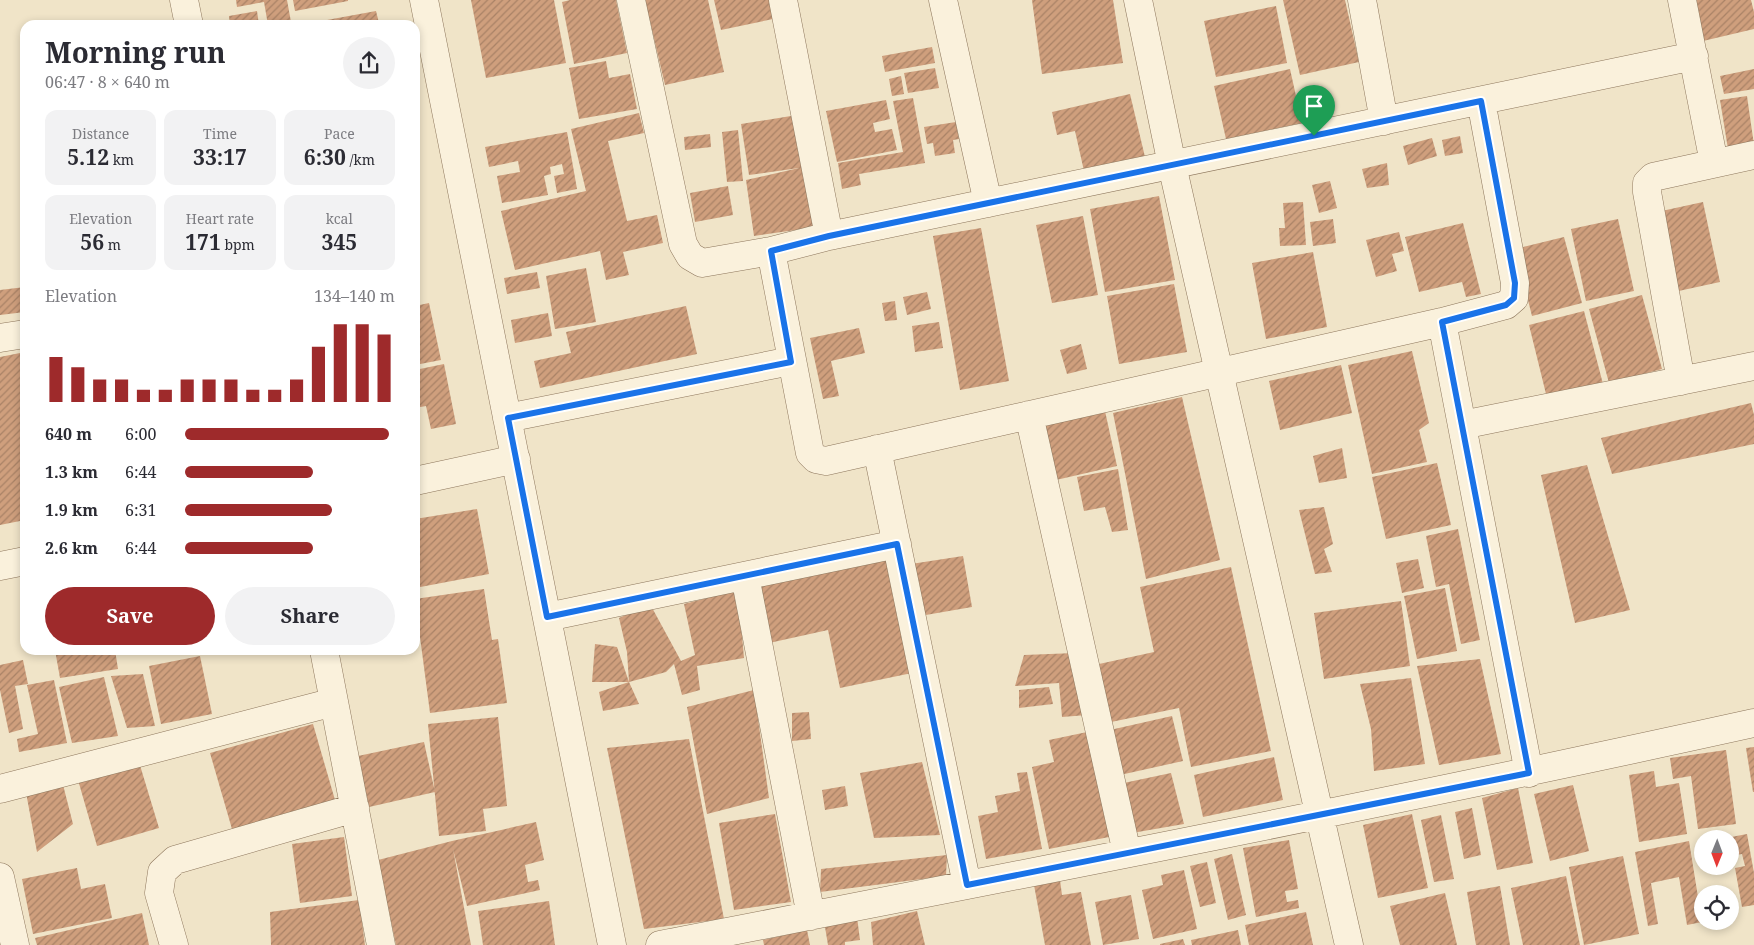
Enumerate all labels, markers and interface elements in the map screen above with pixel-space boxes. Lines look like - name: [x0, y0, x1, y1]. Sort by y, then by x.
- text: Morning run: [45, 33, 226, 71]
- button: share: [343, 37, 395, 89]
- text: 06:47 · 8 × 640 m: [45, 71, 170, 93]
- pin: [1293, 85, 1335, 136]
- icon: arrive: [1300, 92, 1328, 120]
- text: Distance: [72, 124, 129, 143]
- text: Time: [203, 124, 237, 143]
- text: Pace: [324, 124, 355, 143]
- text: 5.12: [67, 143, 109, 171]
- text: 33:17: [193, 143, 247, 171]
- text: 6:30: [304, 143, 346, 171]
- text: km: [109, 150, 134, 169]
- text: /km: [346, 150, 375, 169]
- text: Elevation: [69, 209, 132, 228]
- text: Heart rate: [186, 209, 254, 228]
- text: kcal: [326, 209, 353, 228]
- text: 56: [80, 228, 104, 256]
- text: 171: [185, 228, 221, 256]
- text: 345: [322, 228, 357, 256]
- text: m: [104, 235, 121, 254]
- text: bpm: [221, 235, 255, 254]
- text: Elevation: [45, 285, 117, 307]
- text: 134–140 m: [314, 285, 395, 307]
- text: 640 m: [45, 423, 92, 445]
- text: 6:00: [125, 423, 156, 445]
- text: 1.3 km: [45, 461, 98, 483]
- text: 6:44: [125, 461, 156, 483]
- text: 1.9 km: [45, 499, 98, 521]
- text: 6:31: [125, 499, 156, 521]
- text: 2.6 km: [45, 537, 98, 559]
- text: 6:44: [125, 537, 156, 559]
- button: Save: [45, 587, 215, 645]
- button: Share: [225, 587, 395, 645]
- north arrow: [1694, 830, 1739, 875]
- map controls: [1694, 830, 1739, 930]
- button: locate: [1694, 885, 1739, 930]

